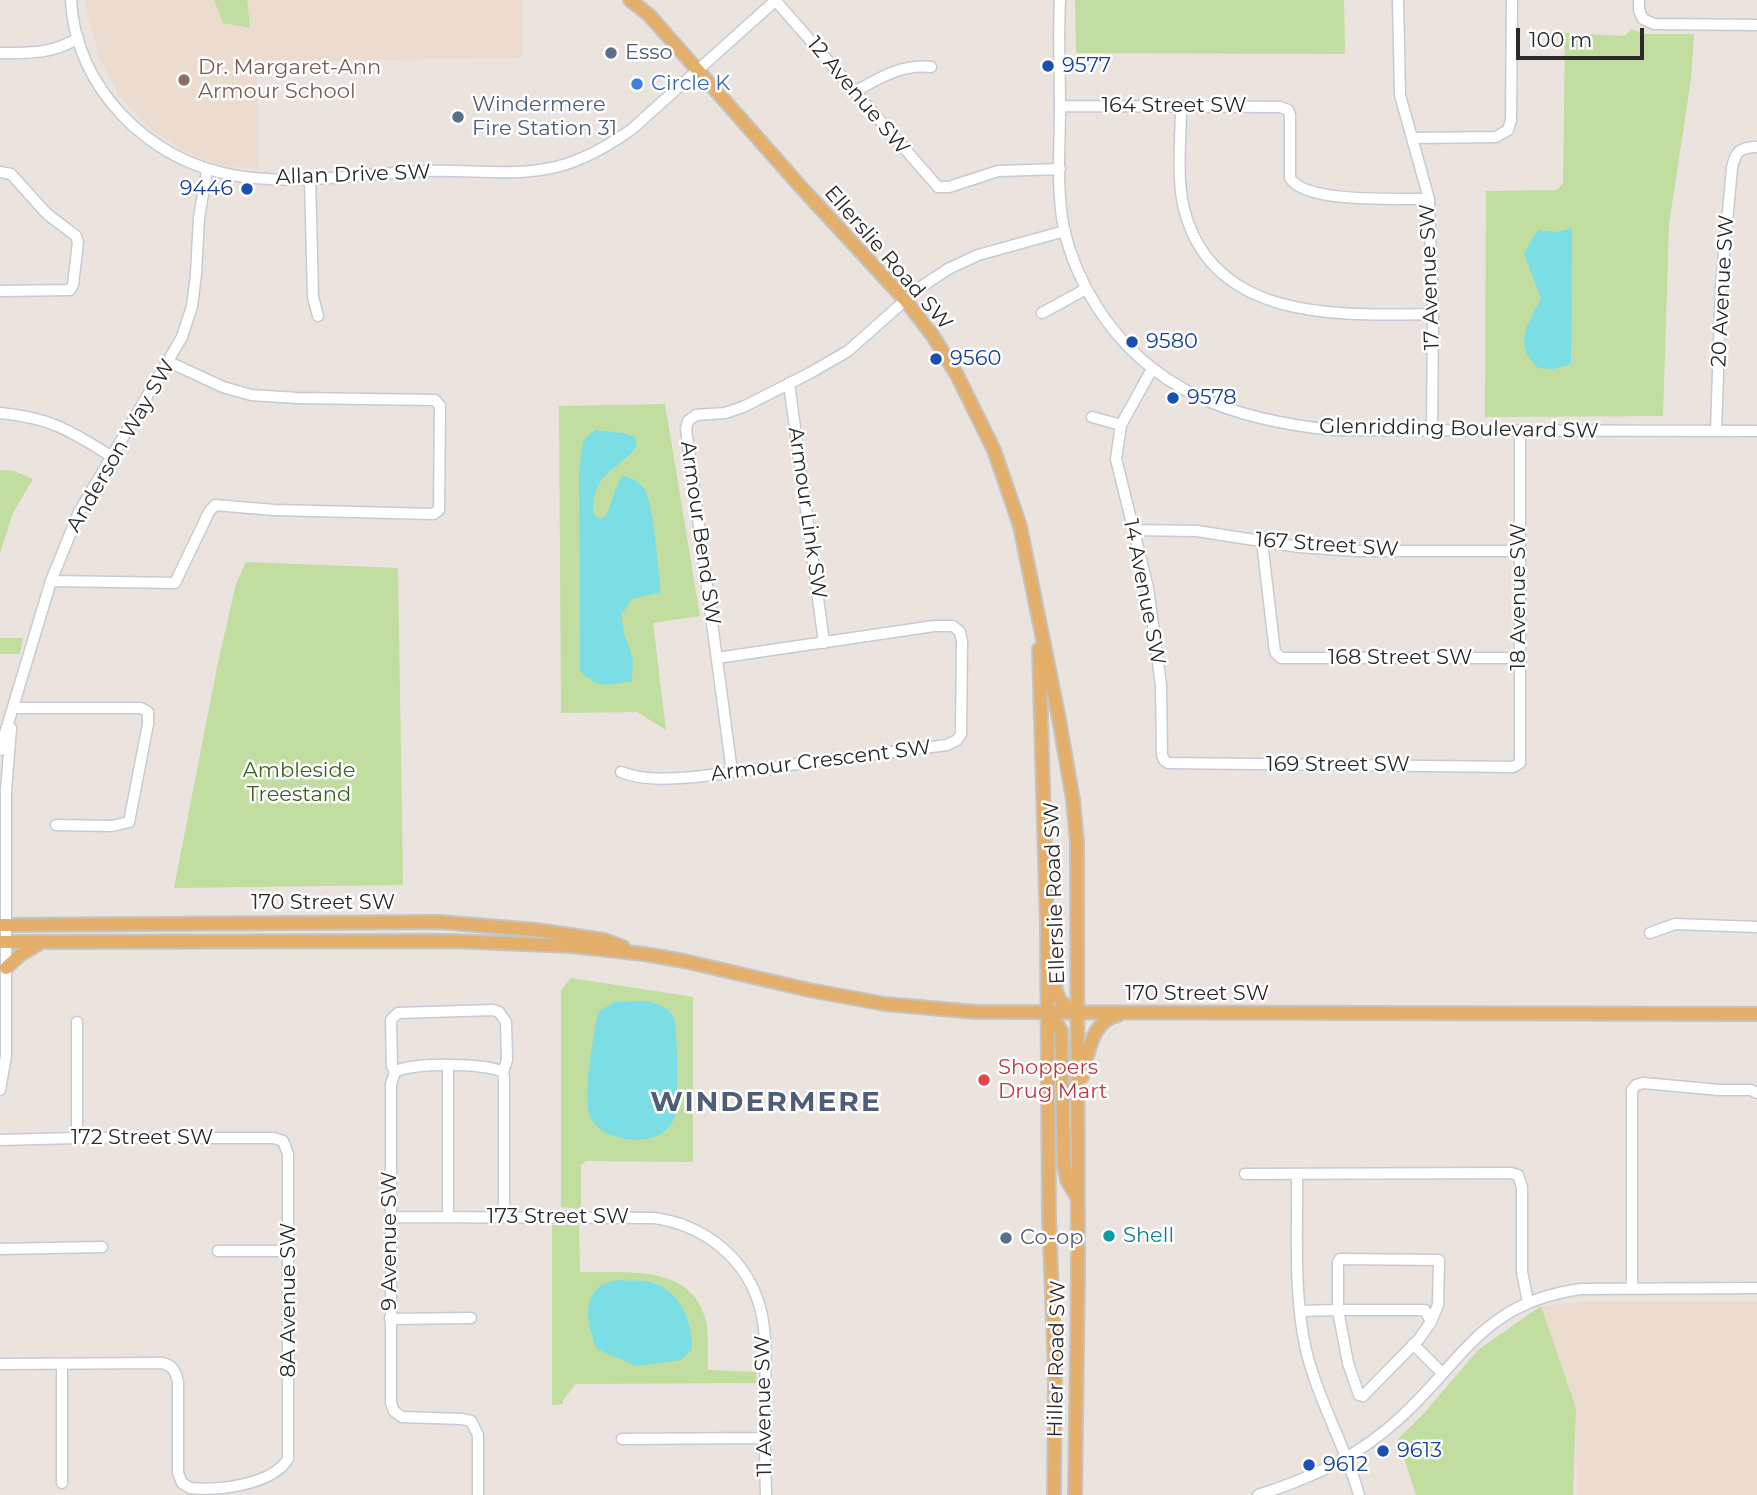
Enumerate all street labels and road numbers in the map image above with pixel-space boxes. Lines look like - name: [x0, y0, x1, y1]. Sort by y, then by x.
- street label: 12 Avenue SW: [801, 32, 915, 160]
- street label: 164 Street SW: [1102, 93, 1246, 119]
- street label: Allan Drive SW: [275, 160, 431, 190]
- street label: Ellerslie Road SW: [819, 181, 957, 335]
- street label: 17 Avenue SW: [1415, 203, 1445, 351]
- street label: 20 Avenue SW: [1706, 214, 1740, 368]
- street label: Anderson Way SW: [61, 355, 181, 537]
- street label: Glenridding Boulevard SW: [1319, 414, 1599, 444]
- street label: Armour Link SW: [782, 425, 832, 601]
- street label: Armour Bend SW: [675, 439, 725, 627]
- street label: 14 Avenue SW: [1118, 517, 1170, 667]
- street label: 18 Avenue SW: [1506, 523, 1532, 671]
- street label: 167 Street SW: [1255, 527, 1399, 563]
- street label: 168 Street SW: [1328, 645, 1472, 671]
- street label: Armour Crescent SW: [710, 735, 932, 787]
- street label: 169 Street SW: [1266, 752, 1410, 778]
- street label: Ellerslie Road SW: [1039, 801, 1071, 985]
- street label: 170 Street SW: [251, 890, 395, 916]
- street label: 170 Street SW: [1125, 981, 1269, 1007]
- street label: 172 Street SW: [71, 1125, 213, 1151]
- street label: 9 Avenue SW: [377, 1171, 403, 1311]
- street label: 173 Street SW: [487, 1204, 629, 1230]
- street label: 8A Avenue SW: [276, 1223, 302, 1377]
- street label: Hiller Road SW: [1043, 1280, 1071, 1438]
- street label: 11 Avenue SW: [750, 1335, 778, 1477]

